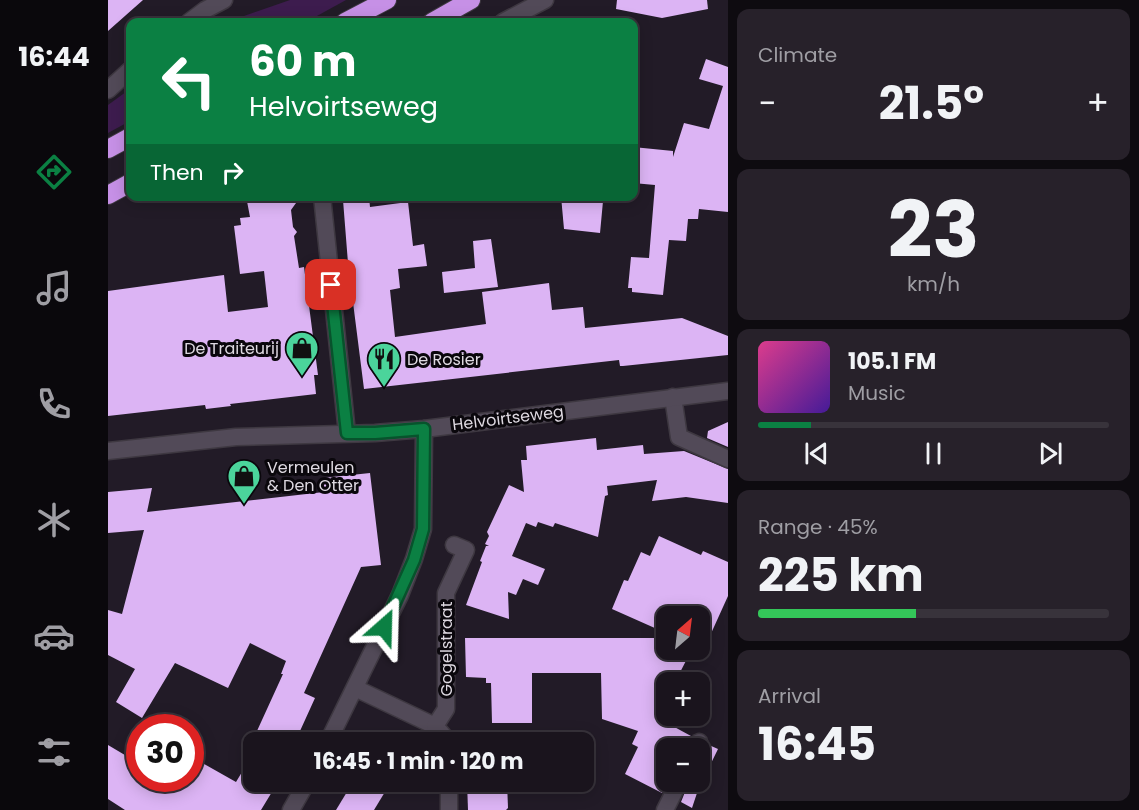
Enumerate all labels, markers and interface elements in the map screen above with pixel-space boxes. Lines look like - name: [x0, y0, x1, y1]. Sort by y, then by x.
- text: 60 m: [249, 32, 357, 91]
- text: 16:44: [18, 38, 90, 75]
- text: Climate: [758, 41, 837, 69]
- icon: left: [150, 42, 228, 120]
- text: 21.5°: [879, 72, 984, 135]
- text: −: [758, 80, 776, 127]
- text: +: [1086, 80, 1109, 127]
- text: Helvoirtseweg: [249, 88, 438, 125]
- icon: directions: [33, 151, 75, 193]
- icon: right: [216, 156, 249, 189]
- text: Then: [150, 157, 204, 188]
- text: 23: [888, 175, 979, 284]
- pin: [305, 259, 356, 310]
- icon: music: [33, 267, 75, 309]
- icon: arrive: [314, 268, 347, 301]
- text: km/h: [907, 270, 960, 298]
- shop icon: De Traiteurij: [284, 330, 320, 377]
- place label: De Traiteurij: [184, 337, 279, 360]
- restaurant icon: De Rosier: [366, 341, 402, 388]
- text: 105.1 FM: [848, 346, 936, 377]
- place label: De Rosier: [407, 348, 481, 371]
- text: Music: [848, 379, 906, 407]
- icon: phone: [33, 383, 75, 425]
- street label: Helvoirtseweg: [451, 400, 565, 436]
- icon: previous: [800, 437, 833, 470]
- icon: pause: [917, 437, 950, 470]
- icon: next: [1034, 437, 1067, 470]
- place label: Vermeulen & Den Otter: [267, 456, 359, 497]
- shop icon: Vermeulen & Den Otter: [226, 458, 262, 505]
- icon: climate: [33, 499, 75, 541]
- text: Range · 45%: [758, 513, 878, 541]
- text: 225 km: [758, 544, 924, 607]
- position arrow: [352, 595, 416, 659]
- street label: Gogelstraat: [435, 601, 458, 696]
- north arrow: [656, 606, 710, 660]
- map controls: [656, 606, 710, 792]
- icon: car: [33, 615, 75, 657]
- button: +: [656, 672, 710, 726]
- text: Arrival: [758, 682, 821, 710]
- text: 16:45: [758, 713, 876, 776]
- speed limit sign: 30: [126, 714, 204, 792]
- icon: filters: [33, 731, 75, 773]
- button: −: [656, 738, 710, 792]
- text: 16:45 · 1 min · 120 m: [313, 746, 524, 777]

